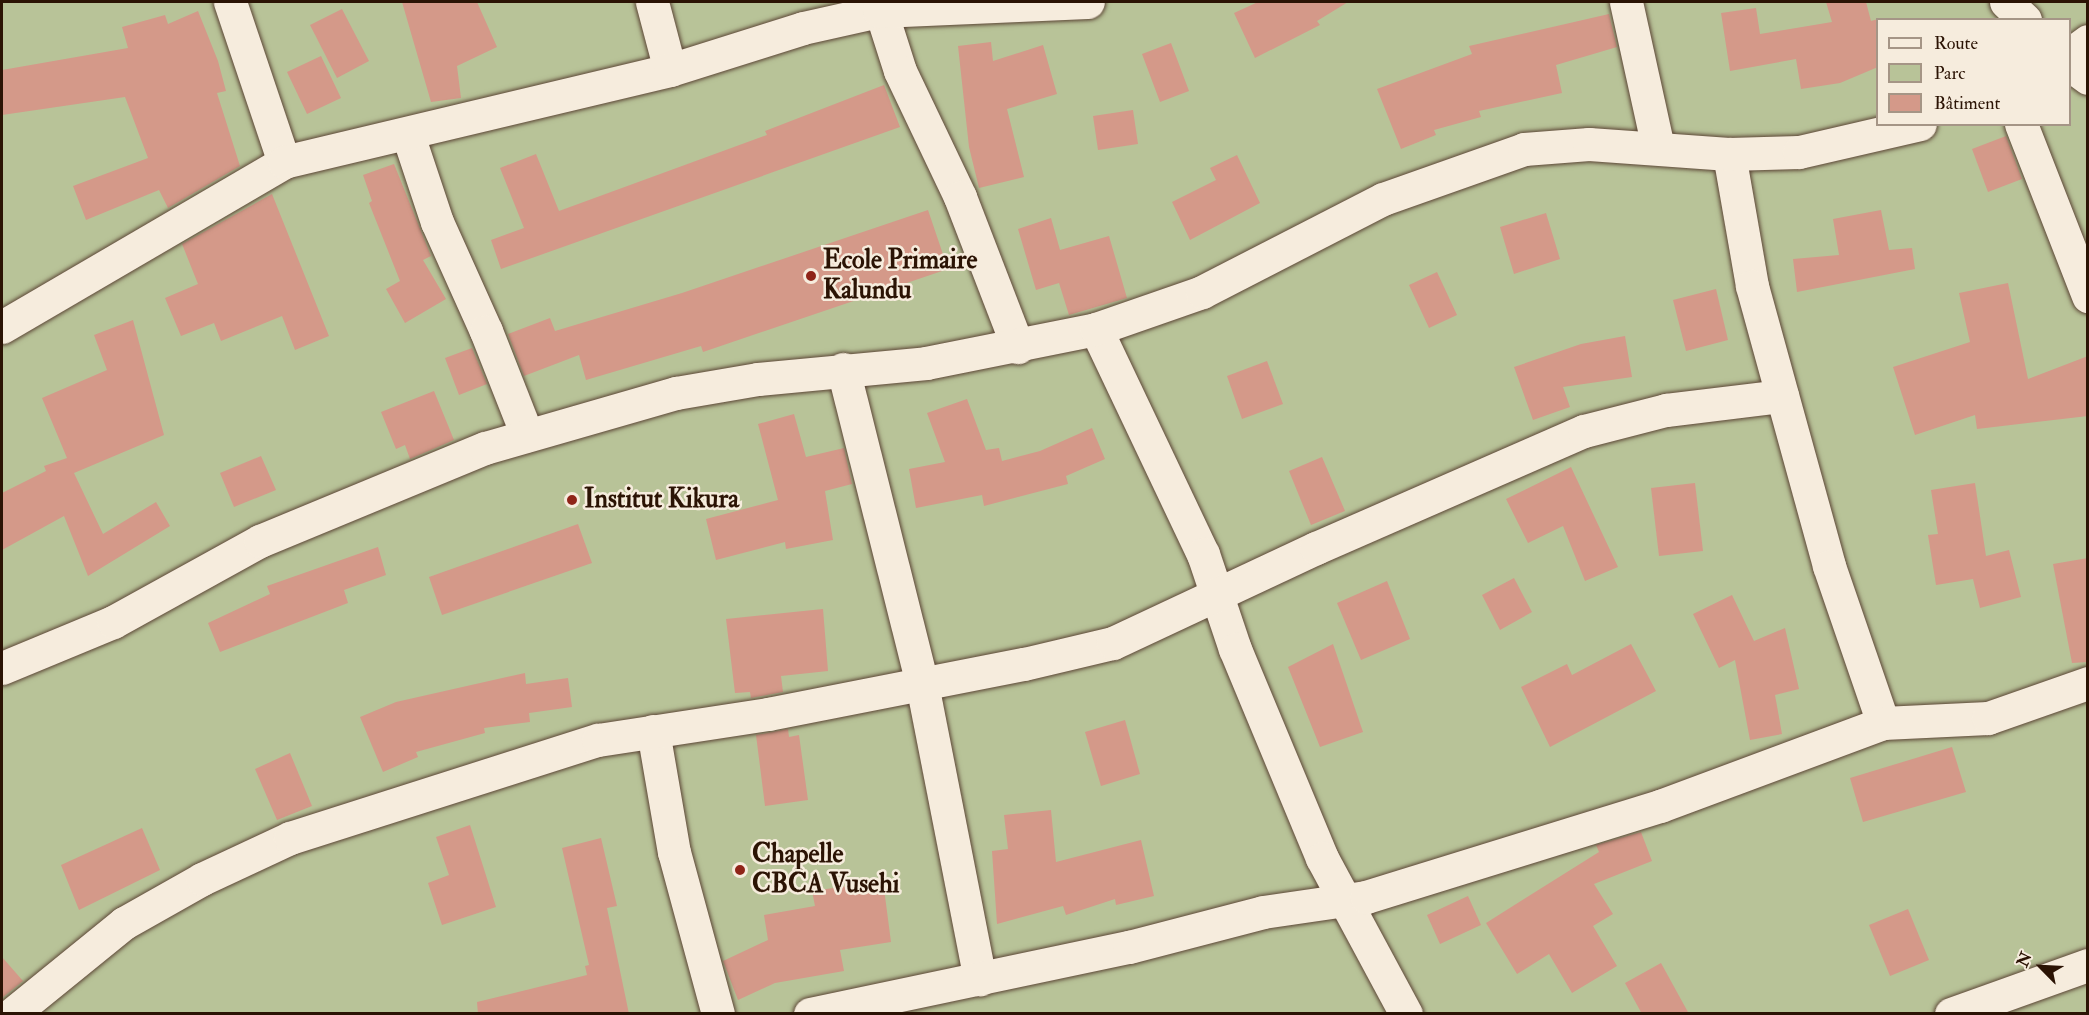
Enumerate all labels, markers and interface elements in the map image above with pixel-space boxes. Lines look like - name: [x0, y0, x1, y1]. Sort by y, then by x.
- legend: [1876, 18, 2071, 126]
- text: Route: [1934, 32, 1978, 55]
- text: Parc: [1934, 62, 1965, 85]
- text: Bâtiment: [1934, 92, 2000, 115]
- place label: Ecole Primaire Kalundu: [823, 245, 977, 306]
- marker: Ecole Primaire Kalundu: [804, 269, 818, 283]
- place label: Institut Kikura: [584, 484, 739, 516]
- marker: Institut Kikura: [565, 493, 579, 507]
- place label: Chapelle CBCA Vusehi: [752, 839, 900, 900]
- marker: Chapelle CBCA Vusehi: [733, 863, 747, 877]
- north arrow: [2011, 937, 2071, 997]
- text: N: [2013, 949, 2037, 970]

